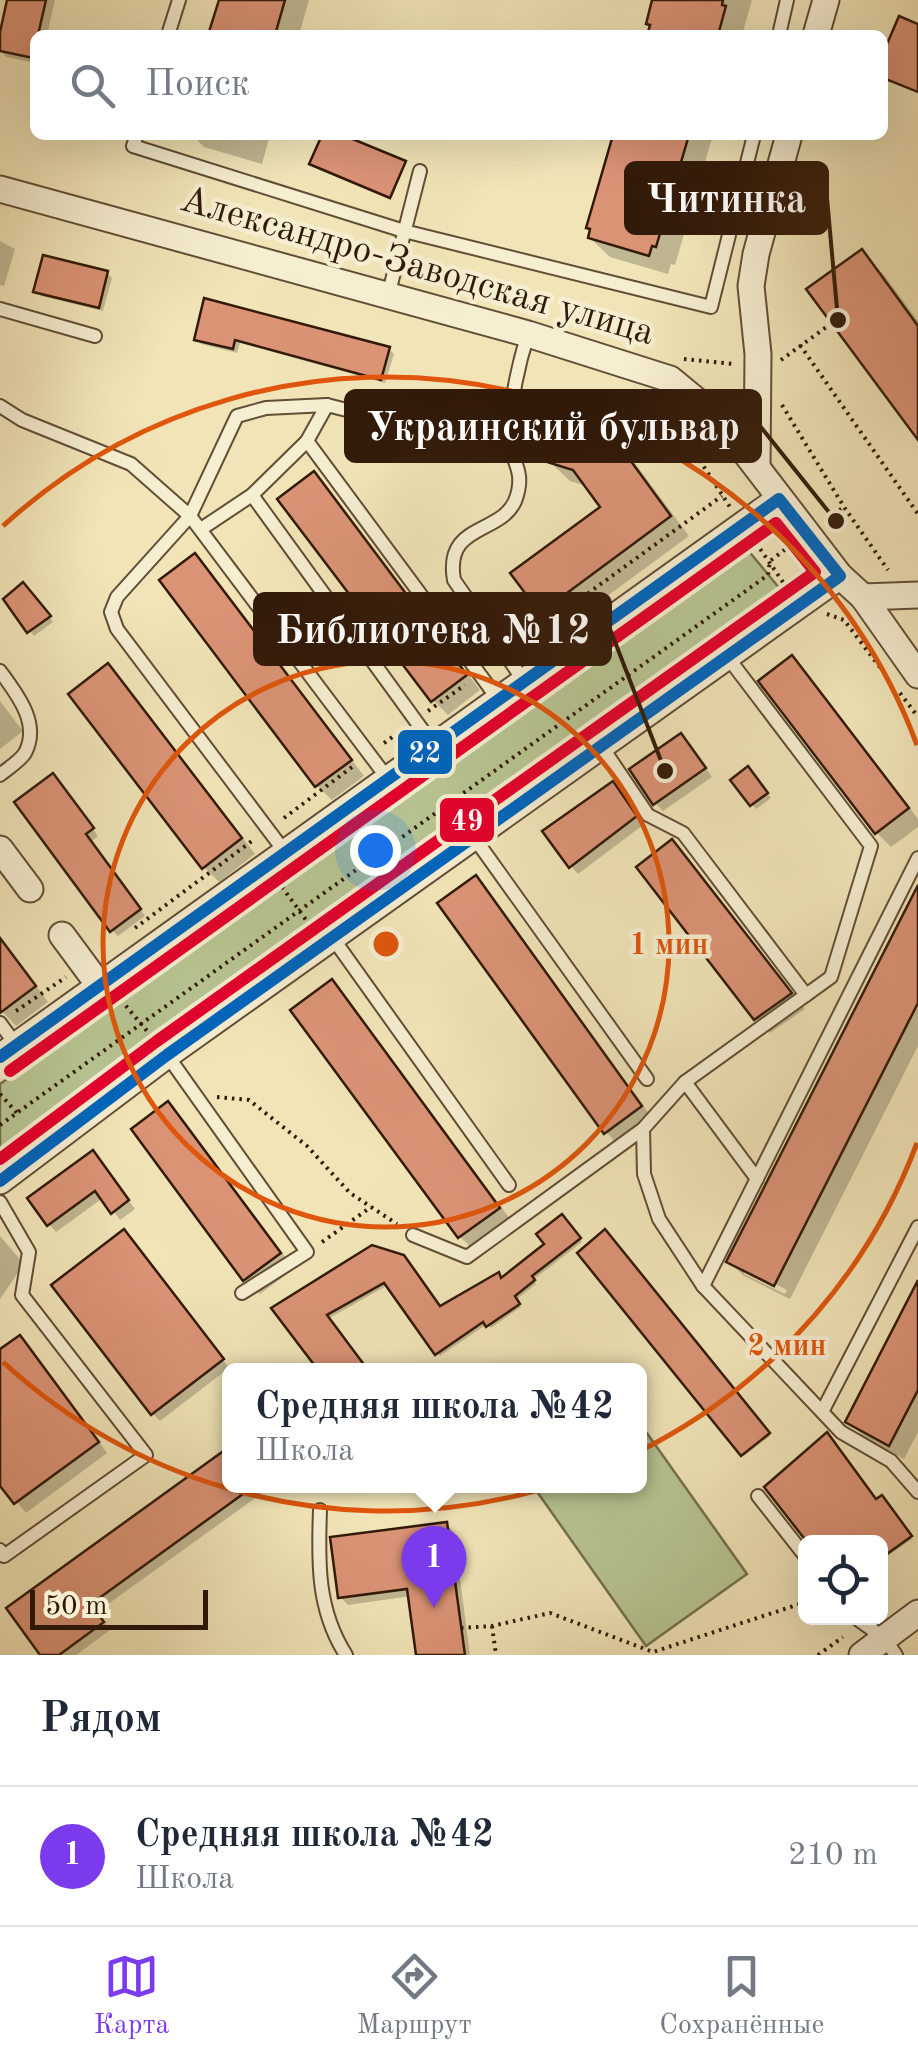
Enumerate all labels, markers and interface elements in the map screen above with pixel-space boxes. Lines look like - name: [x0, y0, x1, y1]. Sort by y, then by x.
- search box: [30, 30, 888, 140]
- icon: search: [65, 58, 120, 113]
- text: Поиск: [145, 66, 250, 104]
- callout: Читинка: [626, 163, 827, 233]
- street label: Александро-Заводская улица: [176, 181, 659, 353]
- text: Читинка: [646, 182, 806, 222]
- callout: Украинский бульвар: [346, 391, 760, 461]
- text: Украинский бульвар: [366, 410, 740, 450]
- callout: Библиотека №12: [255, 594, 610, 664]
- text: Библиотека №12: [275, 613, 591, 653]
- line badge: 22: [396, 728, 454, 776]
- text: 22: [409, 741, 441, 769]
- line badge: 49: [438, 796, 496, 844]
- text: 49: [451, 809, 483, 837]
- your location: [350, 825, 401, 876]
- centre of rings: [368, 926, 404, 962]
- text: 1 мин: [629, 931, 709, 961]
- text: 2 мин: [747, 1332, 827, 1362]
- popup: [222, 1363, 647, 1493]
- text: Средняя школа №42: [255, 1389, 614, 1427]
- text: Школа: [255, 1436, 354, 1468]
- pin: 1: [402, 1526, 466, 1608]
- map controls: [798, 1535, 888, 1625]
- button: locate: [798, 1535, 888, 1625]
- scale bar: [30, 1585, 208, 1630]
- text: 50 m: [45, 1593, 108, 1621]
- text: Рядом: [40, 1699, 162, 1741]
- text: Средняя школа №42: [135, 1817, 494, 1855]
- text: 1: [63, 1840, 82, 1872]
- text: 210 m: [788, 1840, 878, 1872]
- text: Школа: [135, 1864, 234, 1896]
- tab: Карта: [94, 1949, 169, 2044]
- tab: Маршрут: [357, 1949, 472, 2044]
- tab: Сохранённые: [659, 1949, 824, 2044]

